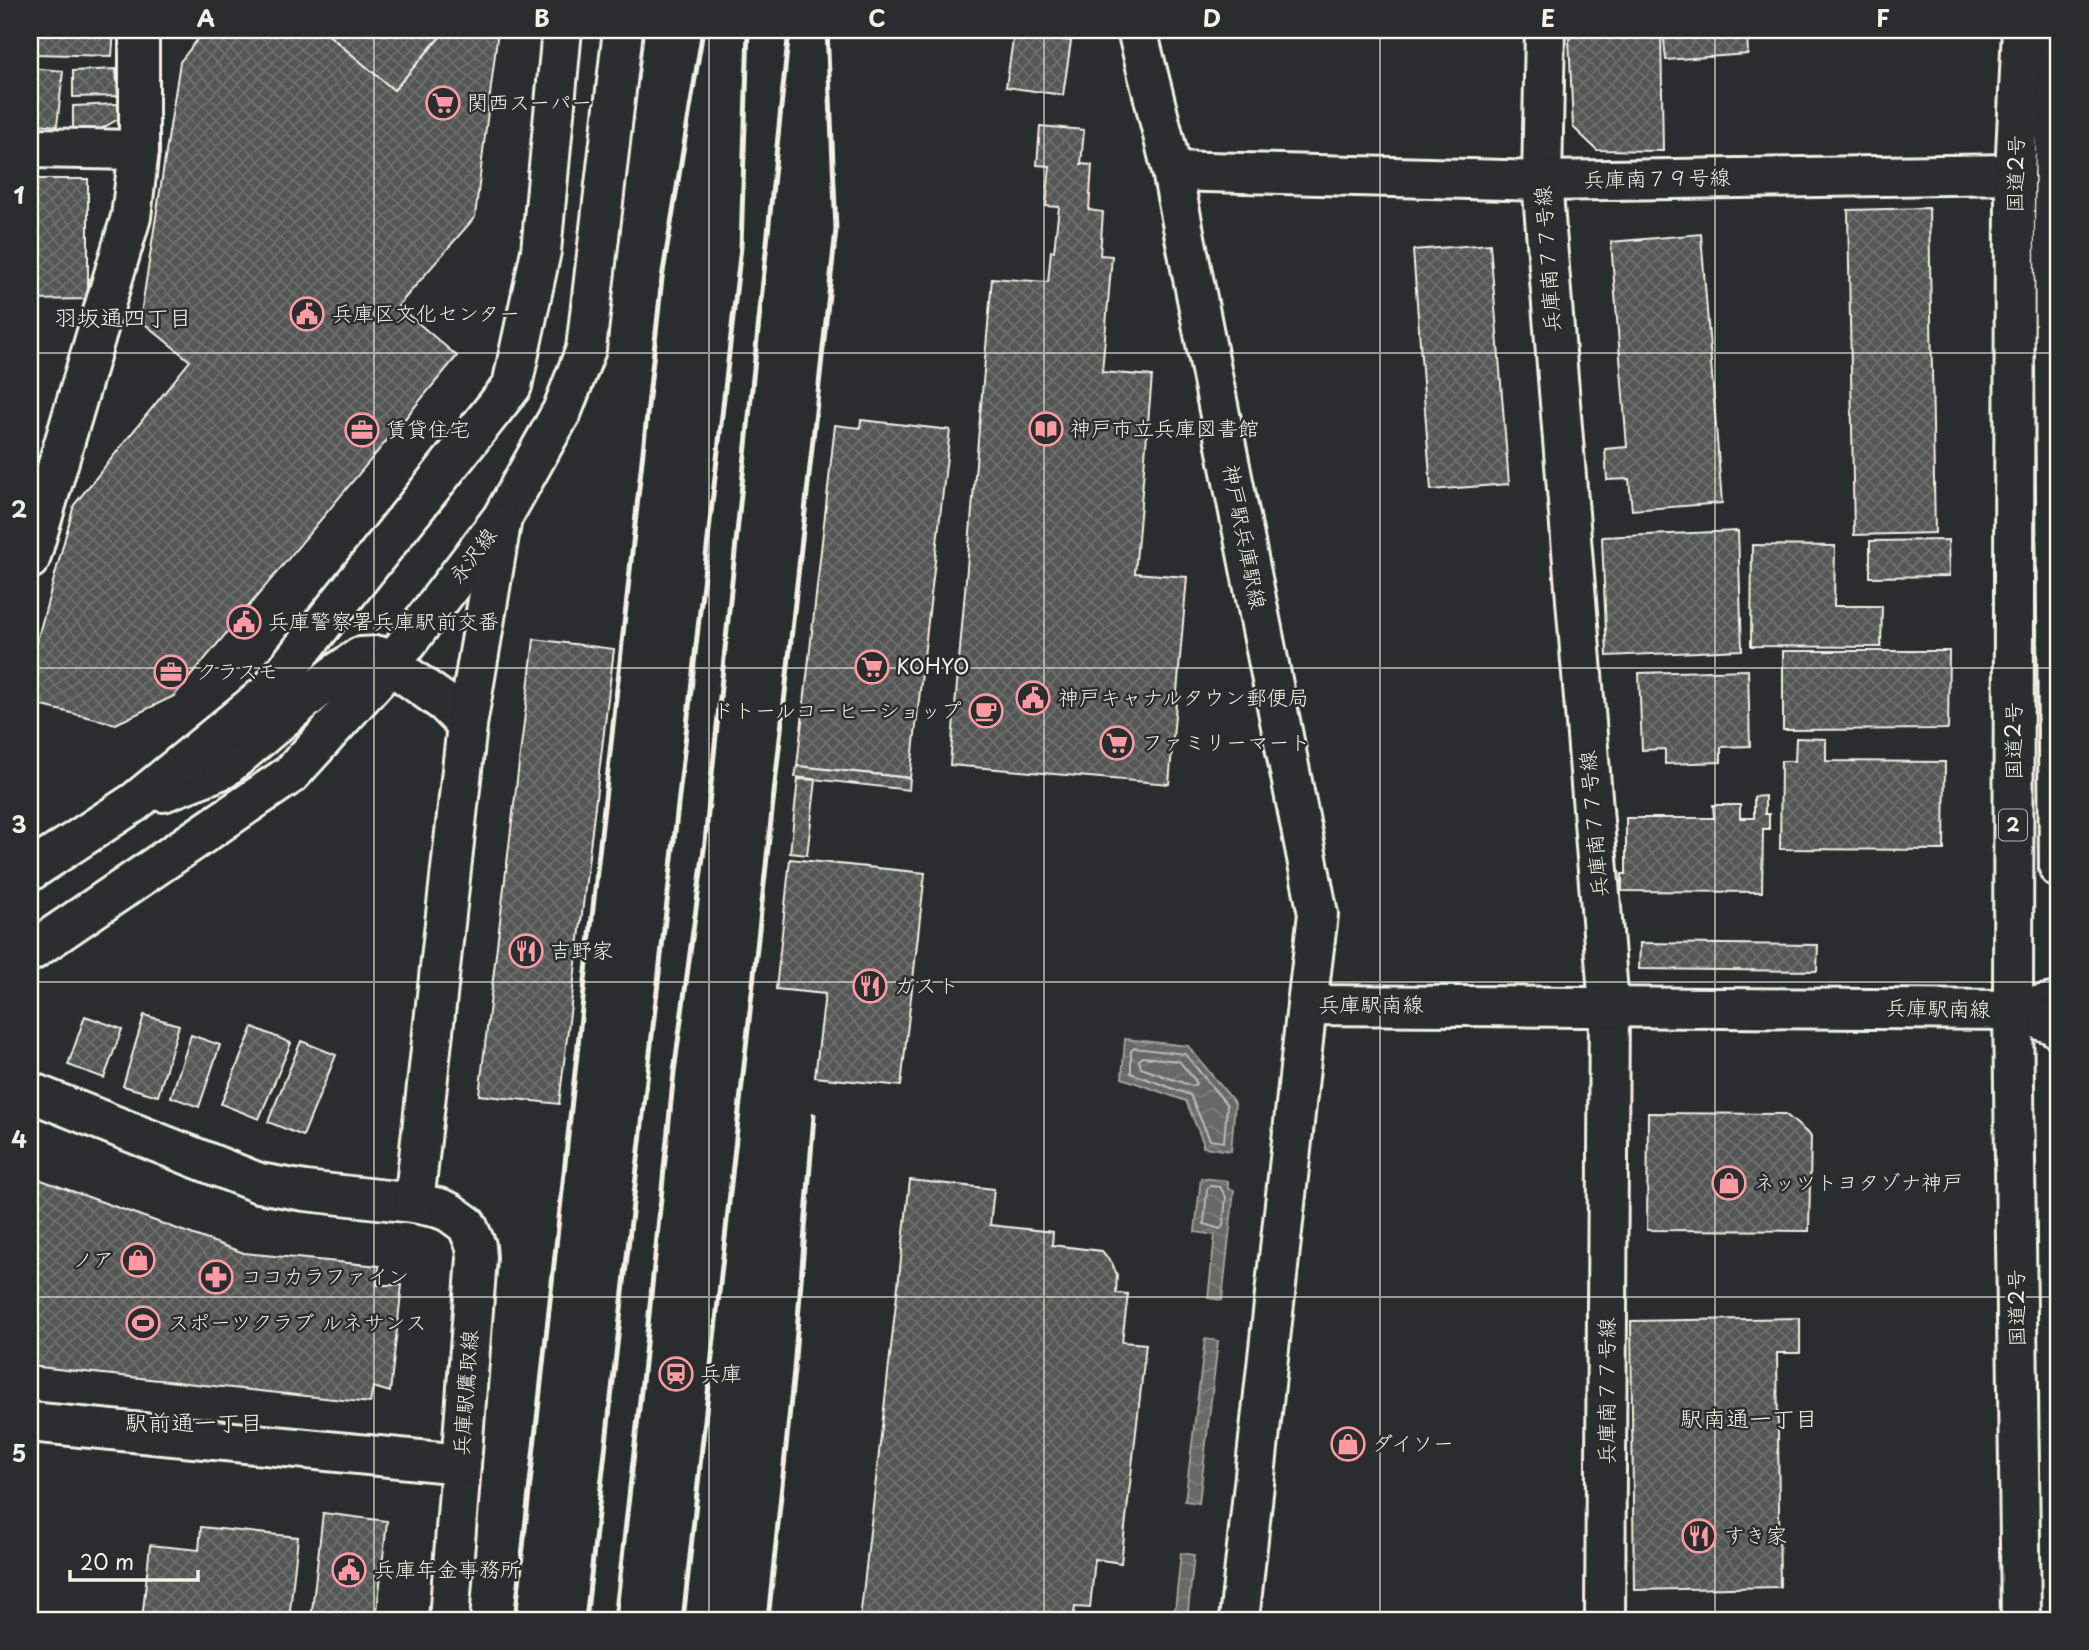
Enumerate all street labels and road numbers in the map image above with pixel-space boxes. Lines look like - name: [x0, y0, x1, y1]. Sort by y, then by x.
- street label: 国道2号: [1997, 135, 2031, 213]
- street label: 兵庫南７９号線: [1583, 160, 1731, 194]
- street label: 兵庫南７７号線: [1525, 185, 1567, 334]
- street label: 神戸駅兵庫駅線: [1216, 461, 1276, 612]
- street label: 永沢線: [440, 520, 503, 590]
- street label: 国道2号: [1996, 702, 2028, 780]
- street label: 兵庫南７７号線: [1570, 750, 1614, 899]
- road number: 2: [1999, 810, 2027, 840]
- street label: 兵庫駅南線: [1319, 987, 1424, 1019]
- street label: 兵庫駅南線: [1885, 990, 1991, 1024]
- street label: 国道2号: [1998, 1269, 2032, 1347]
- street label: 兵庫南７７号線: [1589, 1318, 1621, 1465]
- street label: 兵庫駅鷹取線: [444, 1329, 484, 1457]

